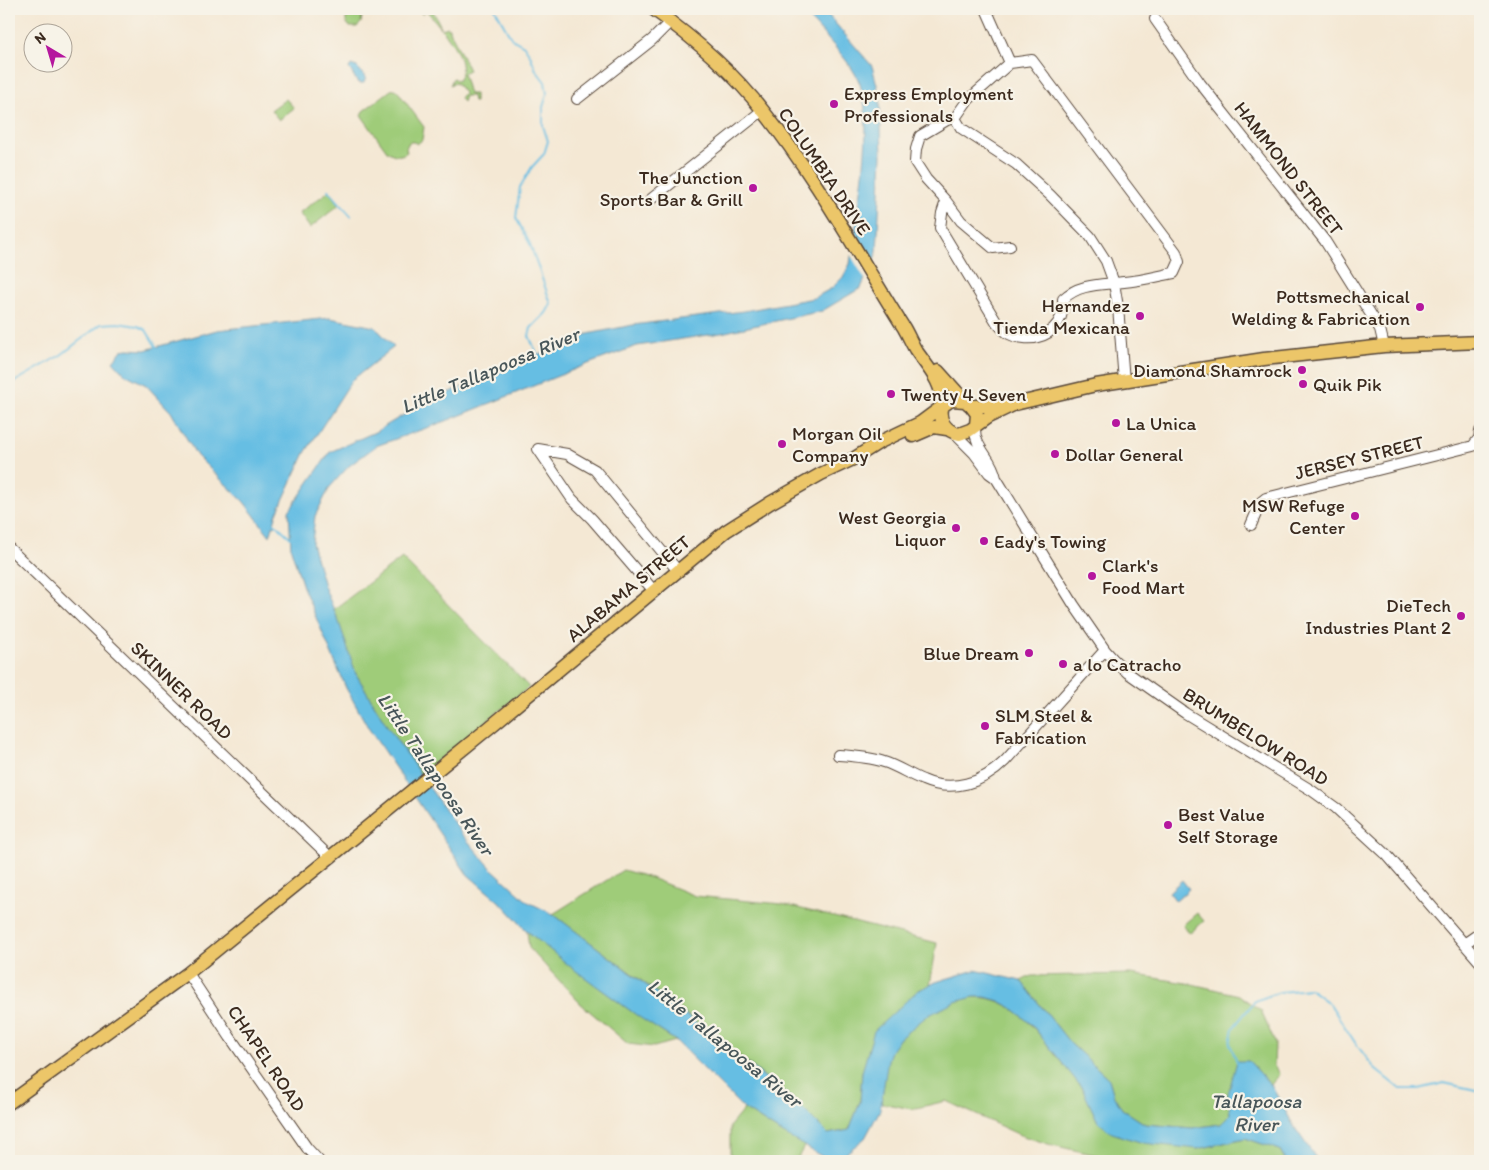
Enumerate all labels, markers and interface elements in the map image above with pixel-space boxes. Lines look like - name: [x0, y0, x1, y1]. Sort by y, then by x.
- north arrow: [22, 22, 72, 72]
- text: N: [31, 29, 49, 48]
- place label: Express Employment Professionals: [844, 82, 1014, 127]
- street label: HAMMOND STREET: [1229, 97, 1348, 240]
- marker: Express Employment Professionals: [828, 98, 840, 110]
- street label: COLUMBIA DRIVE: [773, 103, 876, 240]
- place label: The Junction Sports Bar & Grill: [600, 166, 744, 211]
- marker: The Junction Sports Bar & Grill: [747, 182, 759, 194]
- place label: Pottsmechanical Welding & Fabrication: [1231, 285, 1411, 330]
- place label: Hernandez Tienda Mexicana: [993, 294, 1130, 339]
- marker: Pottsmechanical Welding & Fabrication: [1414, 301, 1426, 313]
- marker: Hernandez Tienda Mexicana: [1134, 310, 1146, 322]
- water label: Little Tallapoosa River: [397, 321, 585, 418]
- place label: Diamond Shamrock: [1133, 359, 1292, 382]
- marker: Diamond Shamrock: [1296, 364, 1308, 376]
- place label: Quik Pik: [1313, 373, 1382, 396]
- marker: Quik Pik: [1297, 378, 1309, 390]
- place label: Twenty 4 Seven: [901, 383, 1027, 406]
- marker: Twenty 4 Seven: [885, 388, 897, 400]
- place label: La Unica: [1126, 412, 1197, 435]
- marker: La Unica: [1110, 417, 1122, 429]
- place label: Morgan Oil Company: [792, 422, 883, 467]
- street label: JERSEY STREET: [1292, 430, 1427, 485]
- marker: Morgan Oil Company: [776, 438, 788, 450]
- place label: Dollar General: [1065, 443, 1184, 466]
- marker: Dollar General: [1049, 448, 1061, 460]
- place label: MSW Refuge Center: [1242, 494, 1345, 539]
- place label: West Georgia Liquor: [838, 506, 947, 551]
- marker: MSW Refuge Center: [1349, 510, 1361, 522]
- marker: West Georgia Liquor: [950, 522, 962, 534]
- street label: ALABAMA STREET: [562, 530, 695, 647]
- place label: Eady's Towing: [994, 530, 1107, 553]
- marker: Eady's Towing: [978, 535, 990, 547]
- place label: Clark's Food Mart: [1102, 554, 1185, 599]
- marker: Clark's Food Mart: [1086, 570, 1098, 582]
- place label: DieTech Industries Plant 2: [1305, 594, 1451, 639]
- marker: DieTech Industries Plant 2: [1455, 610, 1467, 622]
- street label: SKINNER ROAD: [126, 636, 237, 745]
- place label: Blue Dream: [923, 642, 1019, 665]
- marker: Blue Dream: [1023, 647, 1035, 659]
- place label: a lo Catracho: [1073, 653, 1181, 676]
- marker: a lo Catracho: [1057, 658, 1069, 670]
- street label: BRUMBELOW ROAD: [1179, 682, 1333, 791]
- water label: Little Tallapoosa River: [373, 688, 501, 862]
- place label: SLM Steel & Fabrication: [995, 704, 1092, 749]
- marker: SLM Steel & Fabrication: [979, 720, 991, 732]
- place label: Best Value Self Storage: [1178, 803, 1278, 848]
- marker: Best Value Self Storage: [1162, 819, 1174, 831]
- water label: Little Tallapoosa River: [643, 974, 808, 1114]
- street label: CHAPEL ROAD: [223, 1001, 311, 1116]
- water label: Tallapoosa River: [1211, 1089, 1302, 1136]

